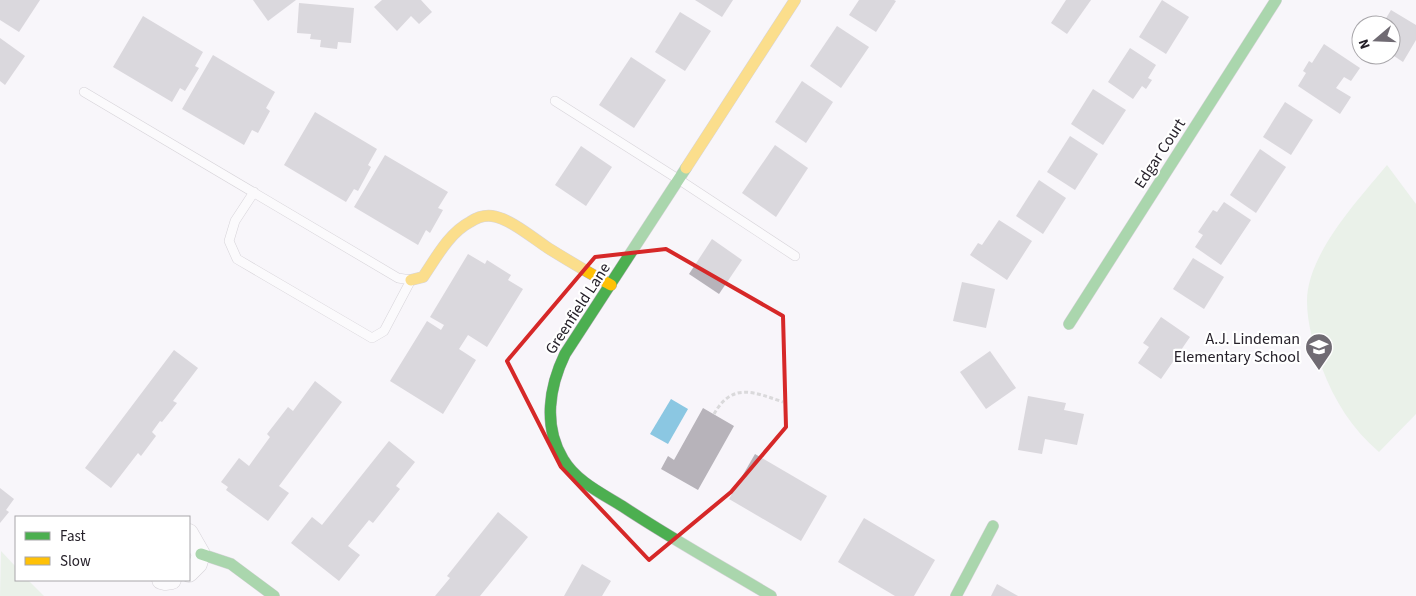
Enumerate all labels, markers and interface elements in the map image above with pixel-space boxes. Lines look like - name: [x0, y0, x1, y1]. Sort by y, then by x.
- north arrow: [1351, 15, 1401, 65]
- text: N: [1354, 36, 1376, 52]
- street label: Edgar Court: [1129, 114, 1191, 193]
- street label: Greenfield Lane: [540, 258, 616, 359]
- place label: A.J. Lindeman Elementary School: [1174, 328, 1300, 368]
- school or university icon: A.J. Lindeman Elementary School: [1304, 332, 1334, 371]
- legend: [15, 516, 190, 581]
- text: Fast: [60, 526, 86, 547]
- text: Slow: [60, 551, 91, 572]

